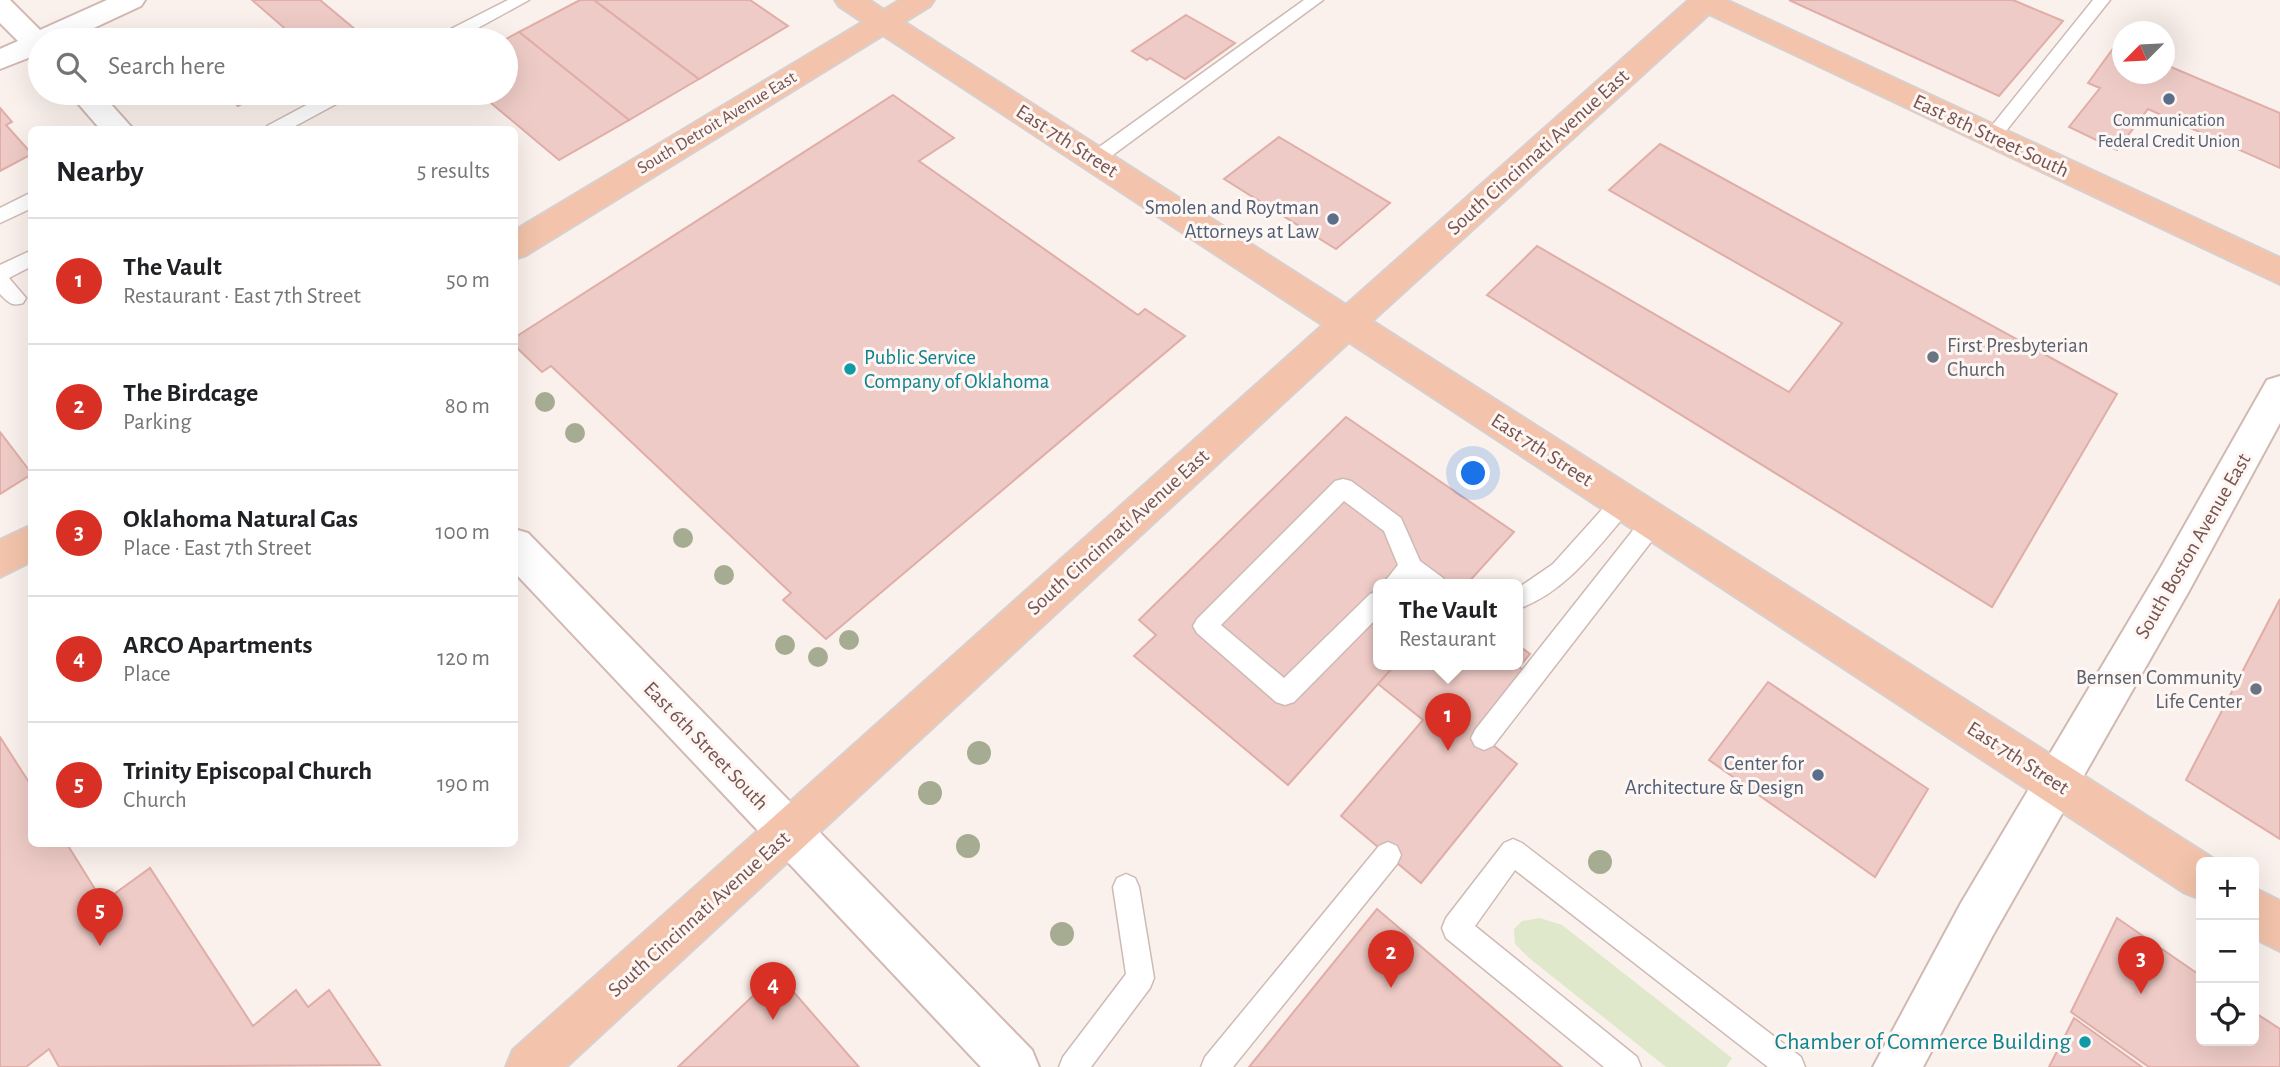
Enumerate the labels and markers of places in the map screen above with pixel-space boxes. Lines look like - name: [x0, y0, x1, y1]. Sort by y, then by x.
- marker: Communication Federal Credit Union: [2161, 91, 2177, 107]
- place label: Communication Federal Credit Union: [2098, 112, 2240, 151]
- place label: Smolen and Roytman Attorneys at Law: [1145, 197, 1319, 242]
- marker: Smolen and Roytman Attorneys at Law: [1325, 211, 1341, 227]
- place label: First Presbyterian Church: [1947, 335, 2089, 380]
- place label: Public Service Company of Oklahoma: [864, 347, 1050, 392]
- marker: First Presbyterian Church: [1925, 349, 1941, 365]
- marker: Public Service Company of Oklahoma: [842, 361, 858, 377]
- place label: Bernsen Community Life Center: [2076, 667, 2242, 712]
- marker: Bernsen Community Life Center: [2248, 681, 2264, 697]
- pin: 1: [1425, 693, 1471, 751]
- place label: Center for Architecture & Design: [1625, 753, 1804, 798]
- marker: Center for Architecture & Design: [1810, 767, 1826, 783]
- pin: 5: [77, 888, 123, 946]
- pin: 2: [1368, 930, 1414, 988]
- pin: 3: [2118, 936, 2164, 994]
- pin: 4: [750, 962, 796, 1020]
- place label: Chamber of Commerce Building: [1774, 1030, 2071, 1054]
- marker: Chamber of Commerce Building: [2077, 1034, 2093, 1050]

